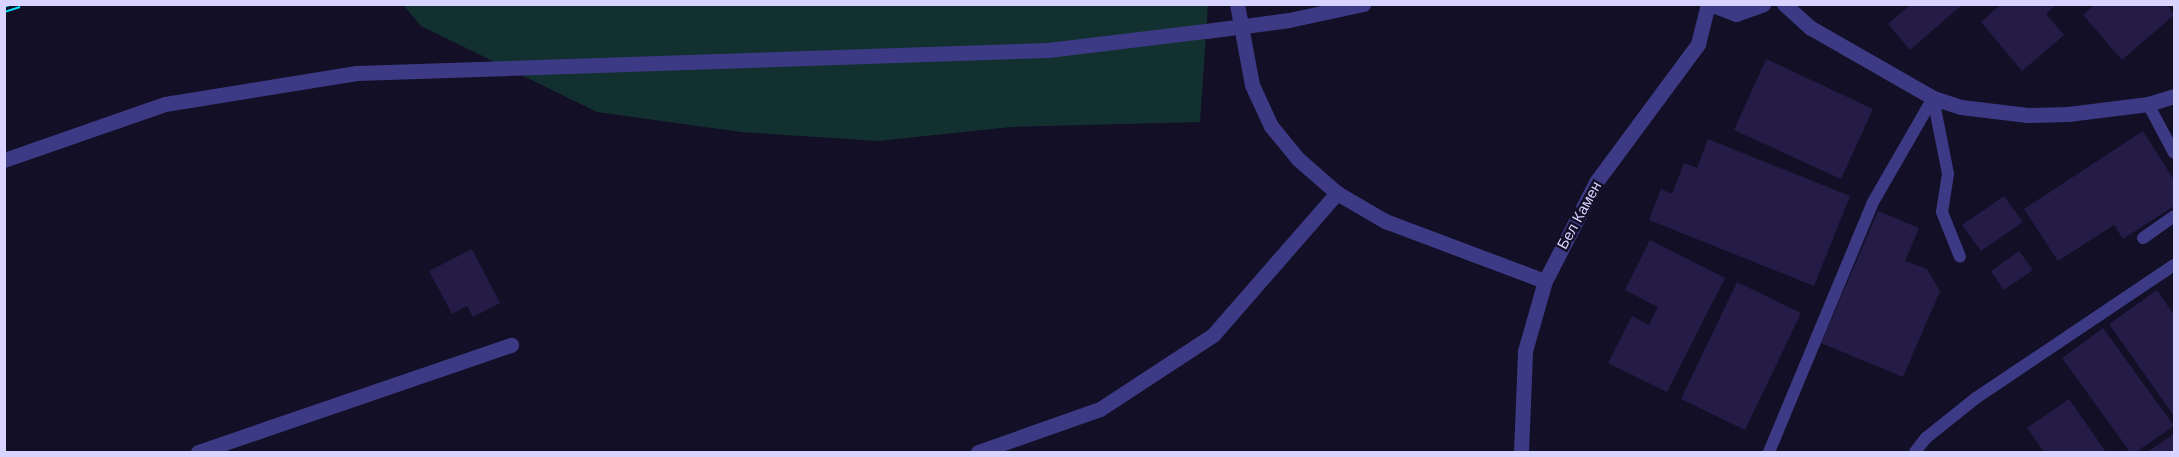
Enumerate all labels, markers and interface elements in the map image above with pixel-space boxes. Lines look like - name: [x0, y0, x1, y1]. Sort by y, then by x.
- street label: Бел Камен: [1553, 178, 1605, 252]

